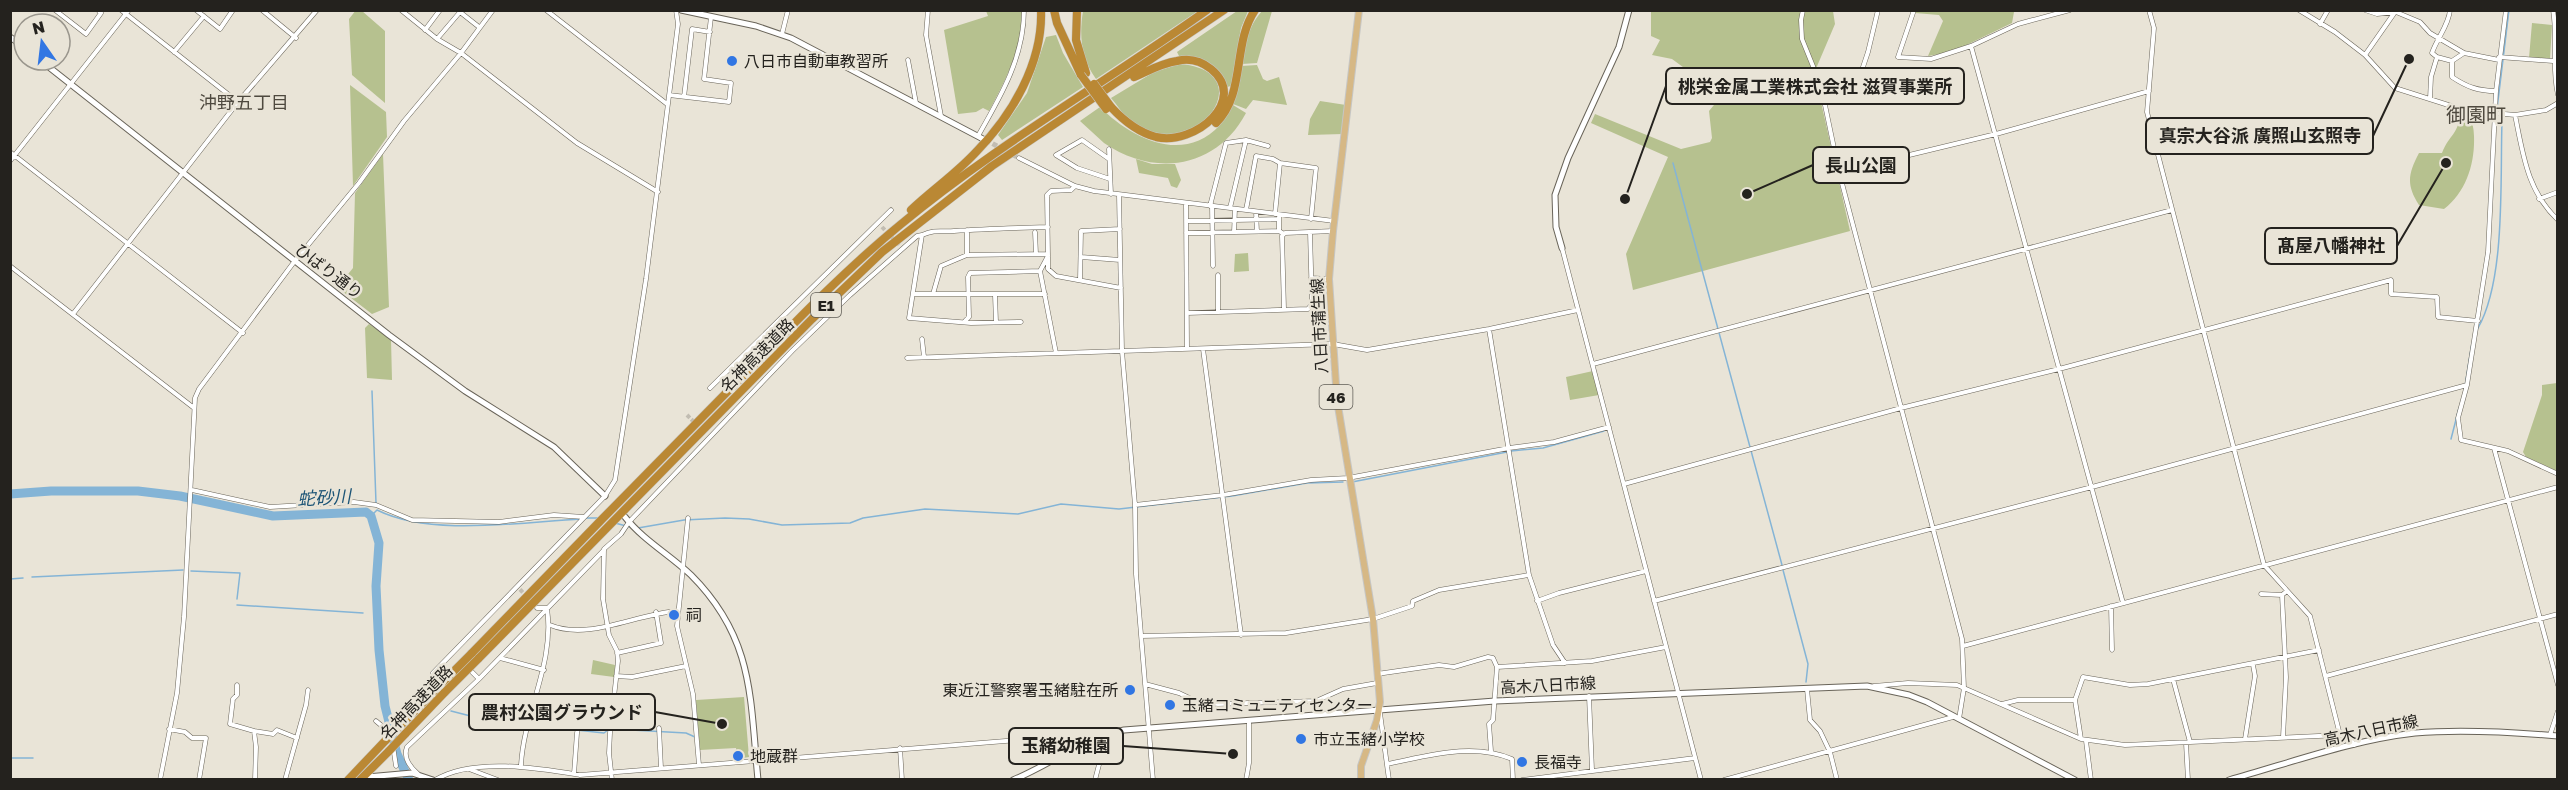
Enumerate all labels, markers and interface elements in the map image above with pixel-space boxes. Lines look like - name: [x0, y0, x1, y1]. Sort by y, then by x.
- north arrow: [12, 12, 72, 72]
- text: N: [30, 16, 47, 39]
- place label: 八日市自動車教習所: [744, 51, 888, 71]
- marker: 八日市自動車教習所: [725, 54, 739, 68]
- callout: 桃栄金属工業株式会社 滋賀事業所: [1666, 68, 1964, 104]
- text: 桃栄金属工業株式会社 滋賀事業所: [1678, 75, 1952, 97]
- district label: 沖野五丁目: [199, 91, 289, 113]
- district label: 御園町: [2446, 102, 2506, 126]
- callout: 真宗大谷派 廣照山玄照寺: [2146, 118, 2373, 154]
- text: 真宗大谷派 廣照山玄照寺: [2159, 124, 2361, 146]
- callout: 長山公園: [1813, 147, 1909, 183]
- text: 長山公園: [1825, 154, 1897, 176]
- callout: 髙屋八幡神社: [2265, 228, 2397, 264]
- text: 髙屋八幡神社: [2277, 234, 2385, 256]
- street label: ひばり通り: [291, 239, 367, 303]
- street label: 八日市蒲生線: [1307, 278, 1331, 374]
- road number: E1: [811, 293, 841, 317]
- street label: 名神高速道路: [716, 314, 798, 396]
- road number: 46: [1320, 385, 1352, 409]
- water label: 蛇砂川: [296, 484, 354, 509]
- place label: 祠: [686, 605, 702, 625]
- marker: 祠: [667, 608, 681, 622]
- street label: 名神高速道路: [375, 661, 457, 743]
- street label: 高木八日市線: [1500, 673, 1596, 697]
- place label: 東近江警察署玉緒駐在所: [942, 680, 1118, 700]
- marker: 東近江警察署玉緒駐在所: [1123, 683, 1137, 697]
- callout: 農村公園グラウンド: [469, 694, 655, 730]
- place label: 玉緒コミュニティセンター: [1182, 695, 1373, 715]
- marker: 玉緒コミュニティセンター: [1163, 698, 1177, 712]
- text: 農村公園グラウンド: [481, 701, 643, 723]
- street label: 高木八日市線: [2322, 710, 2420, 750]
- callout: 玉緒幼稚園: [1009, 728, 1123, 764]
- place label: 市立玉緒小学校: [1313, 729, 1425, 749]
- marker: 市立玉緒小学校: [1294, 732, 1308, 746]
- text: 玉緒幼稚園: [1021, 734, 1111, 756]
- place label: 地蔵群: [750, 746, 798, 766]
- marker: 地蔵群: [731, 749, 745, 763]
- place label: 長福寺: [1534, 752, 1582, 772]
- marker: 長福寺: [1515, 755, 1529, 769]

